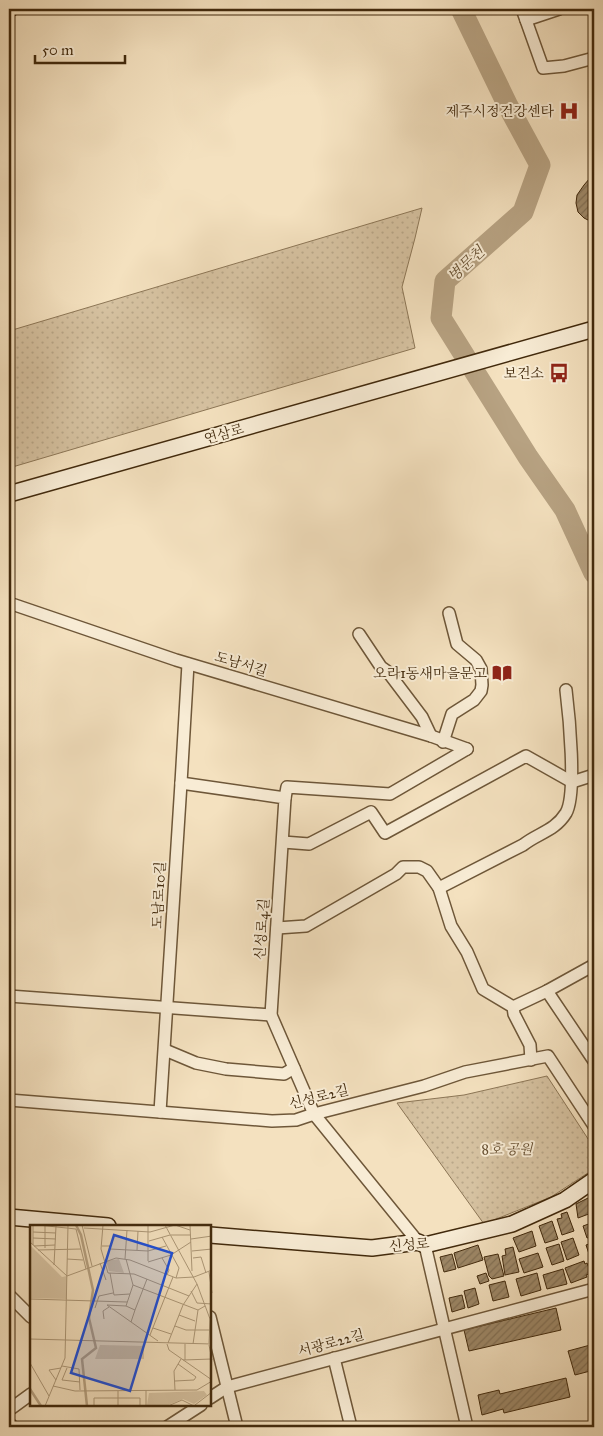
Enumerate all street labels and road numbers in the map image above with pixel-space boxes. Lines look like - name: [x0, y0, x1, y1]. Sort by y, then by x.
- street label: 연삼로: [202, 420, 246, 448]
- street label: 도남서길: [213, 648, 269, 680]
- street label: 도남로10길: [149, 861, 169, 929]
- street label: 신성로4길: [251, 898, 273, 960]
- street label: 신성로2길: [287, 1081, 351, 1113]
- street label: 신성로: [388, 1235, 430, 1255]
- street label: 서광로22길: [296, 1326, 366, 1360]

